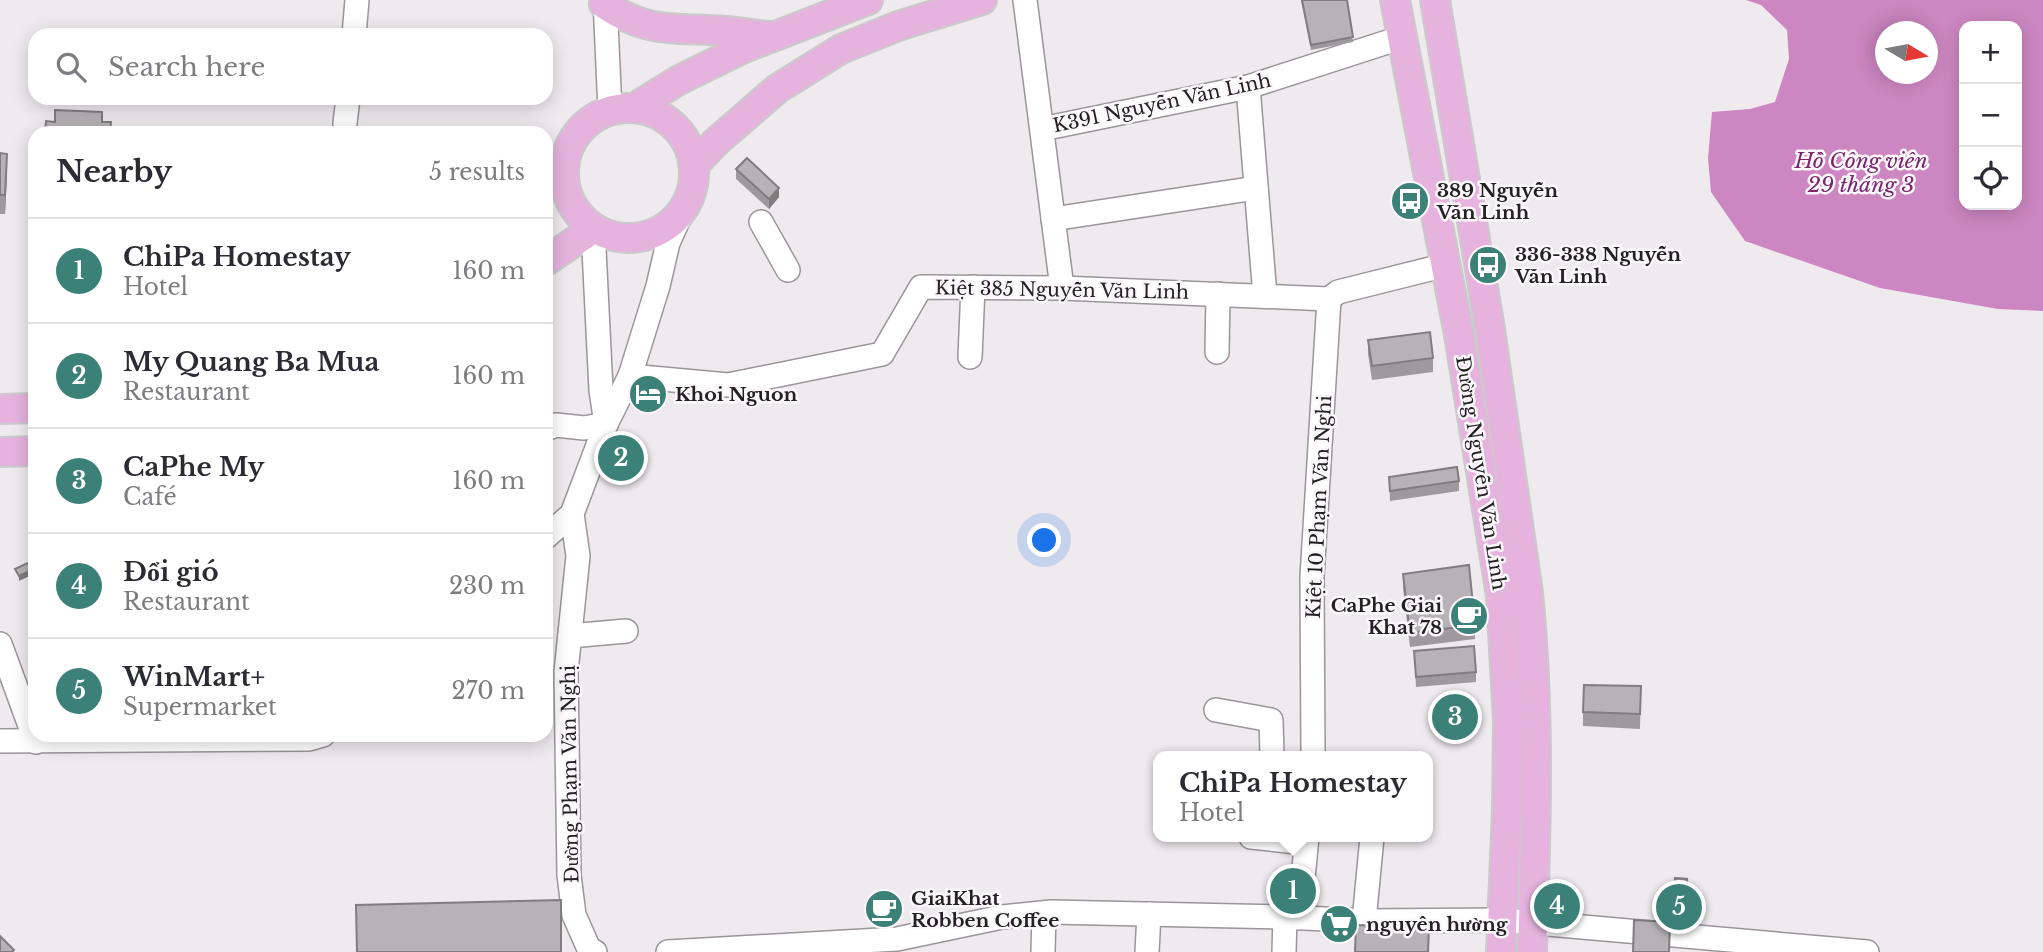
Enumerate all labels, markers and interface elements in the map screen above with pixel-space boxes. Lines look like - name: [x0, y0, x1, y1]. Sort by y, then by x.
- north arrow: [1875, 21, 1938, 84]
- map controls: [1959, 21, 2022, 210]
- button: +: [1959, 21, 2022, 84]
- search box: [28, 28, 553, 105]
- icon: search: [52, 48, 90, 86]
- text: Search here: [108, 51, 265, 83]
- street label: K391 Nguyễn Văn Linh: [1051, 69, 1273, 137]
- button: −: [1959, 84, 2022, 147]
- button: locate: [1959, 147, 2022, 210]
- water label: Hồ Công viên 29 tháng 3: [1793, 148, 1928, 198]
- text: Nearby: [56, 153, 172, 190]
- text: 5 results: [429, 158, 525, 186]
- place label: 389 Nguyễn Văn Linh: [1436, 179, 1558, 224]
- bus stop icon: 389 Nguyễn Văn Linh: [1389, 180, 1431, 222]
- text: ChiPa Homestay: [123, 241, 351, 273]
- place label: 336-338 Nguyễn Văn Linh: [1514, 243, 1681, 288]
- bus stop icon: 336-338 Nguyễn Văn Linh: [1467, 244, 1509, 286]
- text: 1: [74, 257, 84, 285]
- text: 160 m: [452, 257, 525, 285]
- text: Hotel: [123, 273, 188, 301]
- street label: Kiệt 385 Nguyễn Văn Linh: [935, 276, 1189, 304]
- text: My Quang Ba Mua: [123, 346, 379, 378]
- street label: Đường Nguyễn Văn Linh: [1451, 354, 1511, 592]
- text: 2: [72, 362, 86, 390]
- text: 160 m: [452, 362, 525, 390]
- hotel icon: Khoi Nguon: [627, 373, 669, 415]
- text: Restaurant: [123, 378, 250, 406]
- place label: Khoi Nguon: [675, 383, 798, 406]
- street label: Kiệt 10 Phạm Văn Nghi: [1302, 394, 1336, 619]
- pin: 2: [598, 432, 644, 484]
- text: CaPhe My: [123, 451, 264, 483]
- text: 3: [72, 467, 86, 495]
- text: 160 m: [452, 467, 525, 495]
- text: Café: [123, 483, 177, 511]
- your location: [1027, 523, 1061, 557]
- text: Đổi gió: [123, 556, 219, 588]
- text: 4: [71, 572, 87, 600]
- text: 230 m: [449, 572, 525, 600]
- text: Restaurant: [123, 588, 250, 616]
- place label: CaPhe Giai Khat 78: [1331, 594, 1442, 639]
- cafe icon: CaPhe Giai Khat 78: [1448, 595, 1490, 637]
- text: WinMart+: [123, 661, 265, 693]
- street label: Đường Phạm Văn Nghị: [557, 664, 583, 883]
- text: 5: [72, 677, 86, 705]
- text: 270 m: [452, 677, 525, 705]
- pin: 3: [1432, 691, 1478, 743]
- text: Supermarket: [123, 693, 277, 721]
- popup: [1153, 751, 1433, 842]
- text: ChiPa Homestay: [1179, 767, 1407, 799]
- text: Hotel: [1179, 799, 1244, 827]
- pin: 1: [1270, 865, 1316, 917]
- pin: 4: [1534, 880, 1580, 932]
- pin: 5: [1656, 881, 1702, 933]
- place label: GiaiKhat Robben Coffee: [911, 887, 1059, 932]
- cafe icon: GiaiKhat Robben Coffee: [863, 888, 905, 930]
- supermarket icon: nguyên hường: [1318, 903, 1360, 945]
- place label: nguyên hường: [1366, 913, 1509, 936]

